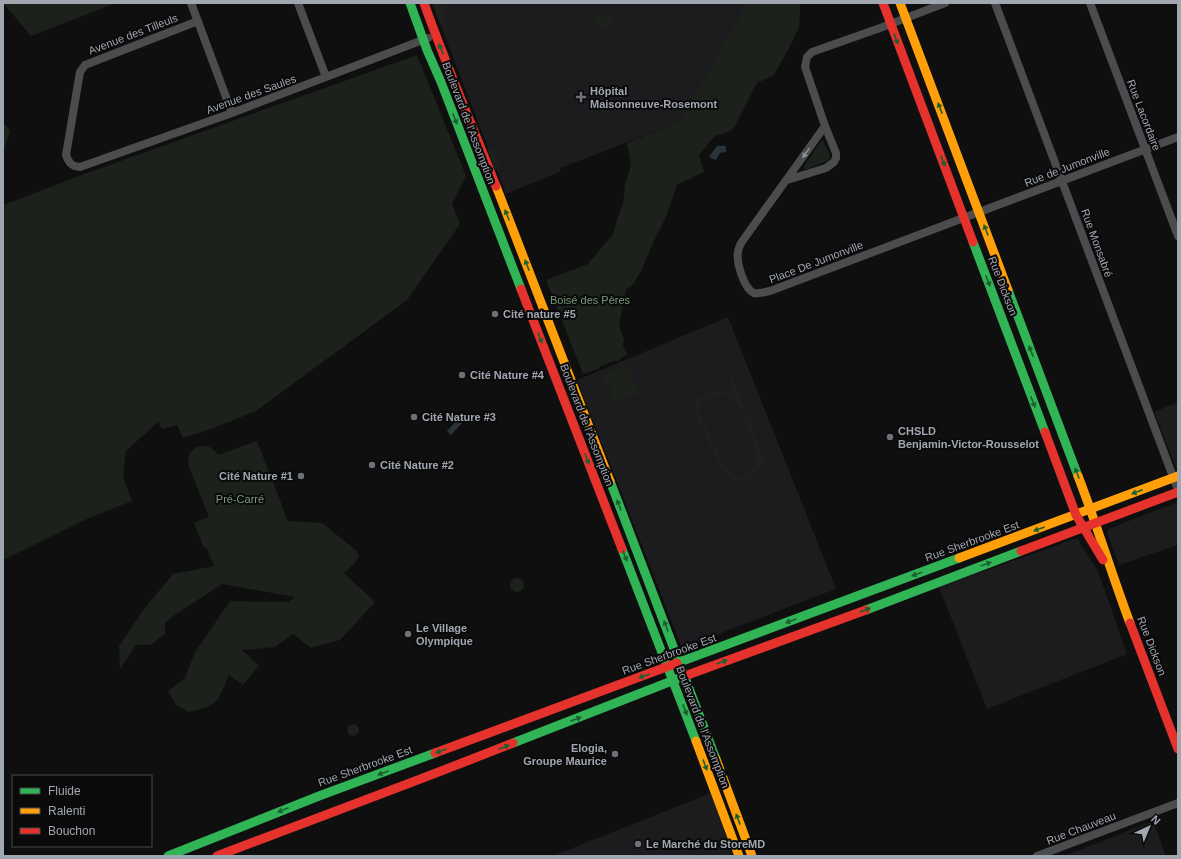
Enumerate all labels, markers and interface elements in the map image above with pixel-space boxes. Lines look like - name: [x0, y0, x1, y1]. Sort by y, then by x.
- street label: Avenue des Tilleuls: [87, 11, 180, 57]
- one-way arrow: [894, 34, 900, 46]
- one-way arrow: [438, 44, 444, 55]
- street label: Boulevard de l'Assomption: [440, 60, 498, 186]
- street label: Avenue des Saules: [205, 72, 298, 116]
- street label: Rue Lacordaire: [1125, 78, 1163, 152]
- place label: Hôpital Maisonneuve-Rosemont: [590, 85, 717, 110]
- marker: Hôpital Maisonneuve-Rosemont: [575, 91, 587, 103]
- one-way arrow: [937, 102, 943, 114]
- one-way arrow: [452, 113, 458, 125]
- street label: Rue de Jumonville: [1023, 145, 1111, 189]
- one-way arrow: [802, 148, 810, 159]
- one-way arrow: [940, 155, 946, 167]
- street label: Rue Monsabré: [1079, 207, 1115, 279]
- one-way arrow: [504, 209, 510, 220]
- one-way arrow: [982, 223, 988, 235]
- street label: Place De Jumonville: [767, 239, 865, 285]
- street label: Rue Dickson: [986, 255, 1020, 317]
- one-way arrow: [523, 259, 529, 271]
- one-way arrow: [985, 275, 991, 287]
- park label: Boisé des Pères: [550, 294, 631, 306]
- place label: Cité nature #5: [503, 308, 576, 320]
- marker: Cité nature #5: [490, 309, 500, 319]
- one-way arrow: [538, 332, 544, 344]
- one-way arrow: [1028, 345, 1034, 357]
- street label: Boulevard de l'Assomption: [558, 362, 616, 488]
- place label: Cité Nature #4: [470, 369, 545, 381]
- marker: Cité Nature #4: [457, 370, 467, 380]
- one-way arrow: [1031, 397, 1037, 409]
- place label: Cité Nature #3: [422, 411, 496, 423]
- marker: Cité Nature #3: [409, 412, 419, 422]
- place label: CHSLD Benjamin-Victor-Rousselot: [898, 425, 1039, 450]
- marker: CHSLD Benjamin-Victor-Rousselot: [885, 432, 895, 442]
- one-way arrow: [585, 453, 591, 465]
- place label: Cité Nature #2: [380, 459, 454, 471]
- marker: Cité Nature #2: [367, 460, 377, 470]
- one-way arrow: [1074, 467, 1080, 479]
- place label: Cité Nature #1: [219, 470, 293, 482]
- marker: Cité Nature #1: [296, 471, 306, 481]
- one-way arrow: [1130, 490, 1142, 496]
- park label: Pré-Carré: [216, 493, 264, 505]
- one-way arrow: [616, 498, 622, 510]
- street label: Rue Sherbrooke Est: [923, 518, 1021, 564]
- one-way arrow: [1033, 526, 1045, 532]
- one-way arrow: [622, 550, 628, 561]
- one-way arrow: [981, 561, 993, 567]
- one-way arrow: [911, 571, 923, 577]
- one-way arrow: [859, 607, 871, 613]
- street label: Rue Dickson: [1135, 615, 1169, 677]
- one-way arrow: [784, 618, 796, 624]
- one-way arrow: [663, 619, 669, 631]
- place label: Le Village Olympique: [416, 622, 473, 647]
- marker: Le Village Olympique: [403, 629, 413, 639]
- street label: Rue Sherbrooke Est: [620, 631, 718, 677]
- one-way arrow: [716, 659, 728, 665]
- street label: Boulevard de l'Assomption: [674, 664, 732, 790]
- one-way arrow: [637, 673, 649, 679]
- one-way arrow: [682, 705, 688, 717]
- one-way arrow: [570, 715, 582, 721]
- place label: Elogia, Groupe Maurice: [523, 742, 607, 767]
- street label: Rue Sherbrooke Est: [316, 743, 414, 789]
- one-way arrow: [499, 743, 511, 749]
- one-way arrow: [434, 748, 446, 754]
- marker: Elogia, Groupe Maurice: [610, 749, 620, 759]
- one-way arrow: [702, 759, 708, 771]
- one-way arrow: [376, 770, 388, 776]
- legend: [12, 775, 152, 847]
- text: Fluide: [48, 784, 81, 798]
- text: Ralenti: [48, 804, 85, 818]
- north arrow: [1129, 807, 1169, 847]
- one-way arrow: [277, 808, 289, 814]
- street label: Rue Chauveau: [1045, 809, 1117, 847]
- one-way arrow: [735, 813, 741, 825]
- text: N: [1149, 813, 1163, 827]
- text: Bouchon: [48, 824, 95, 838]
- place label: Le Marché du StoreMD: [646, 838, 765, 850]
- marker: Le Marché du StoreMD: [633, 839, 643, 849]

